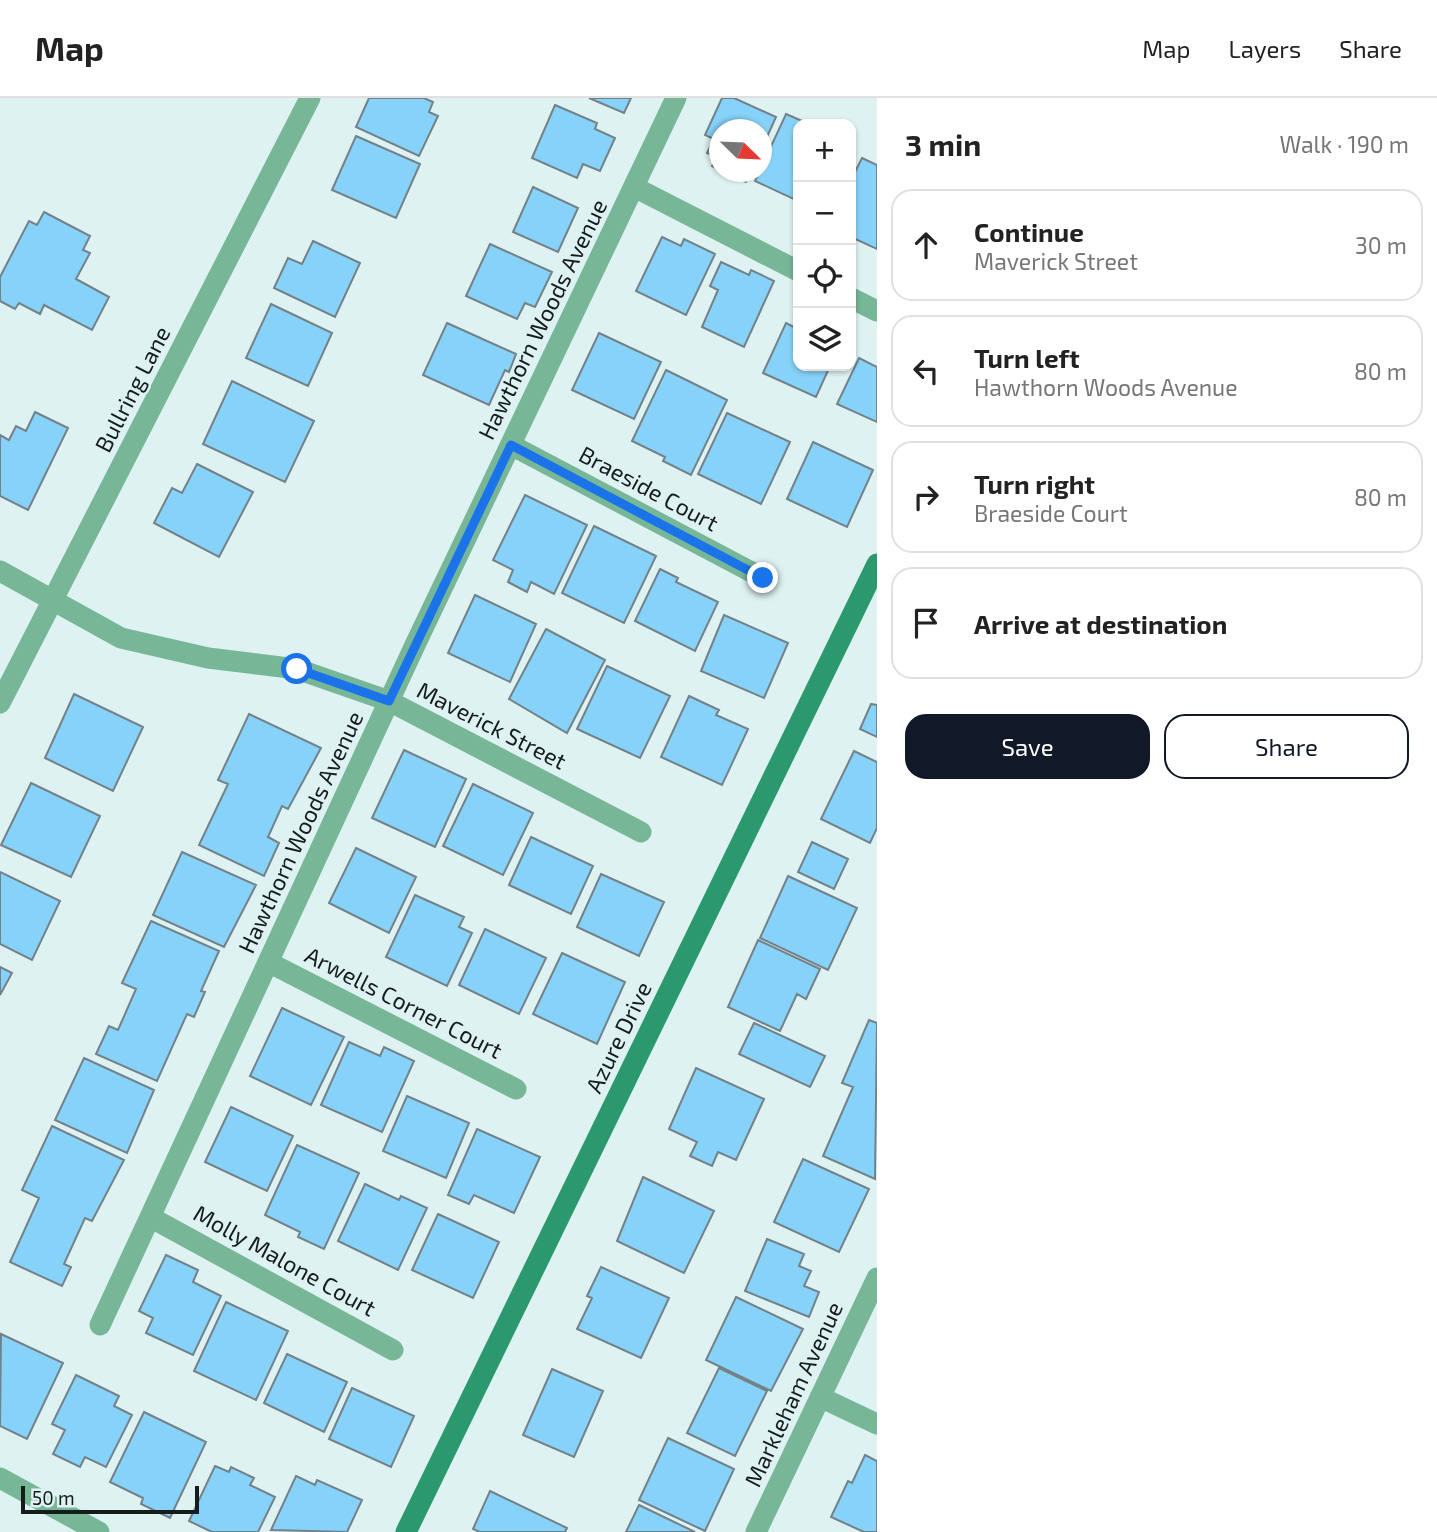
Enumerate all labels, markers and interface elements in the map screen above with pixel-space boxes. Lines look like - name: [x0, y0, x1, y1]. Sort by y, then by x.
- text: Map: [35, 28, 104, 68]
- text: Map: [1142, 34, 1190, 63]
- text: Layers: [1228, 34, 1301, 63]
- text: Share: [1339, 34, 1402, 63]
- north arrow: [709, 119, 772, 182]
- map controls: [793, 119, 856, 371]
- button: +: [793, 119, 856, 182]
- text: 3 min: [905, 126, 981, 162]
- text: Walk · 190 m: [1279, 130, 1409, 158]
- button: −: [793, 182, 856, 245]
- street label: Hawthorn Woods Avenue: [472, 194, 612, 444]
- text: Continue: [974, 216, 1084, 247]
- icon: ahead: [907, 226, 945, 264]
- text: 30 m: [1355, 231, 1407, 259]
- button: locate: [793, 245, 856, 308]
- text: Maverick Street: [974, 247, 1138, 275]
- button: layers: [793, 308, 856, 371]
- street label: Bullring Lane: [88, 321, 176, 457]
- text: Turn left: [974, 342, 1080, 373]
- icon: left: [907, 352, 945, 390]
- text: 80 m: [1354, 357, 1407, 385]
- text: Hawthorn Woods Avenue: [974, 373, 1238, 401]
- street label: Braeside Court: [575, 440, 724, 537]
- text: Turn right: [974, 468, 1095, 499]
- icon: right: [907, 478, 945, 516]
- text: 80 m: [1354, 483, 1407, 511]
- text: Braeside Court: [974, 499, 1128, 527]
- route end: [747, 562, 778, 593]
- icon: arrive: [907, 604, 945, 642]
- text: Arrive at destination: [974, 608, 1227, 639]
- route start: [281, 653, 312, 684]
- street label: Maverick Street: [413, 675, 572, 775]
- street label: Hawthorn Woods Avenue: [232, 707, 368, 957]
- button: Save: [905, 714, 1150, 779]
- button: Share: [1164, 714, 1409, 779]
- street label: Arwells Corner Court: [301, 940, 507, 1064]
- street label: Azure Drive: [579, 977, 657, 1097]
- street label: Molly Malone Court: [189, 1198, 381, 1322]
- street label: Markleham Avenue: [738, 1297, 848, 1491]
- scale bar: [21, 1483, 200, 1515]
- text: 50 m: [32, 1486, 75, 1509]

